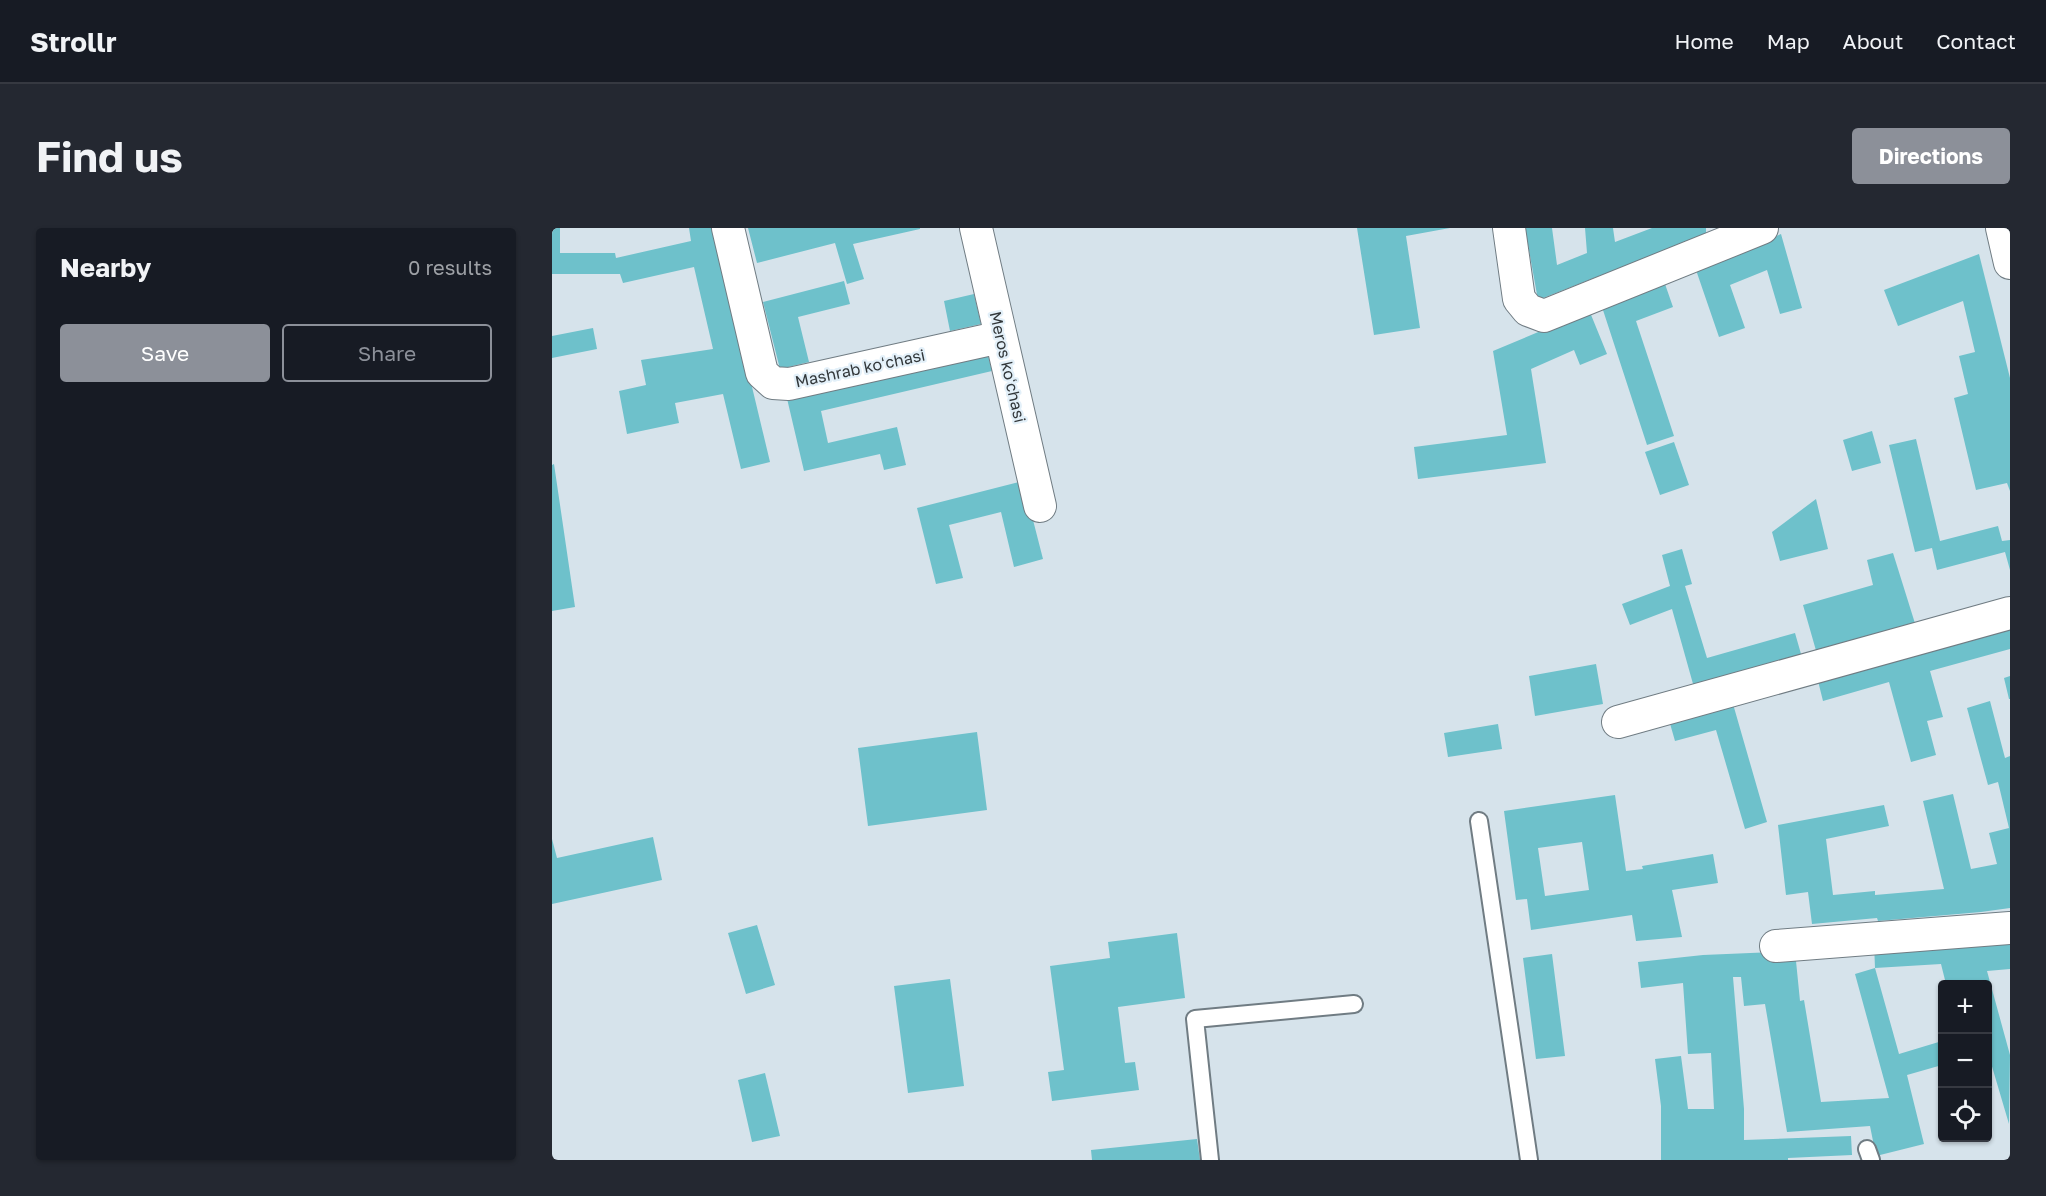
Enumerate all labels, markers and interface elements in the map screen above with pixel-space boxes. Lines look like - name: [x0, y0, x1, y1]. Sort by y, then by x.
- text: Strollr: [30, 25, 117, 58]
- text: Home: [1674, 28, 1734, 54]
- text: Map: [1767, 28, 1810, 54]
- text: About: [1843, 28, 1903, 54]
- text: Contact: [1936, 28, 2016, 54]
- button: Directions: [1852, 128, 2010, 184]
- text: Find us: [36, 131, 183, 181]
- text: Nearby: [60, 252, 151, 283]
- text: 0 results: [408, 255, 492, 279]
- street label: Meros koʻchasi: [985, 309, 1031, 425]
- button: Save: [60, 324, 270, 382]
- button: Share: [282, 324, 492, 382]
- street label: Mashrab koʻchasi: [793, 344, 927, 392]
- map controls: [1938, 980, 1992, 1142]
- button: +: [1938, 980, 1992, 1034]
- button: −: [1938, 1034, 1992, 1088]
- button: locate: [1938, 1088, 1992, 1142]

